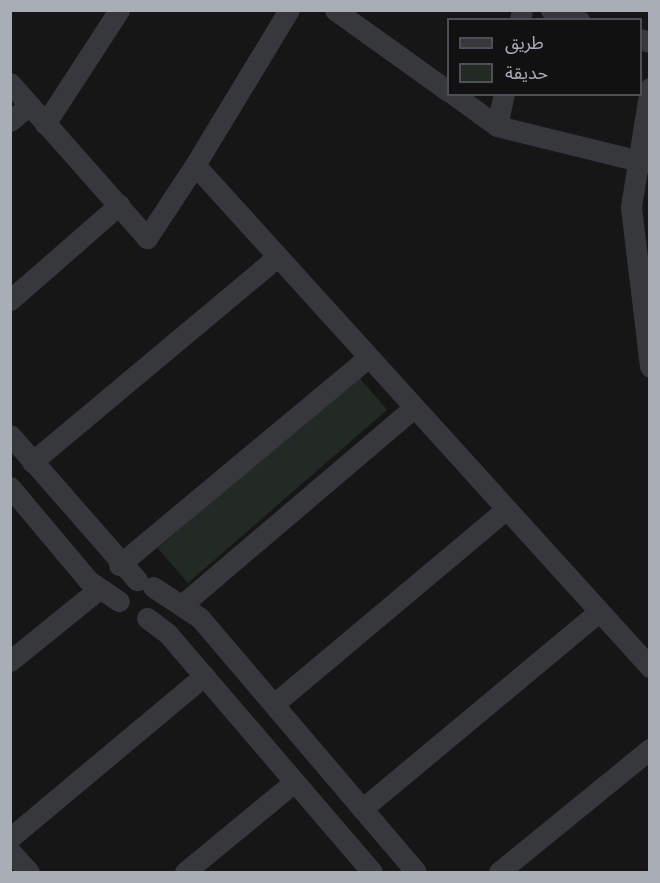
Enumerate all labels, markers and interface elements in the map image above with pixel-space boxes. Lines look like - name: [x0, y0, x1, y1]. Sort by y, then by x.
- legend: [447, 18, 642, 96]
- text: طريق: [505, 31, 544, 53]
- text: حديقة: [505, 61, 548, 83]

